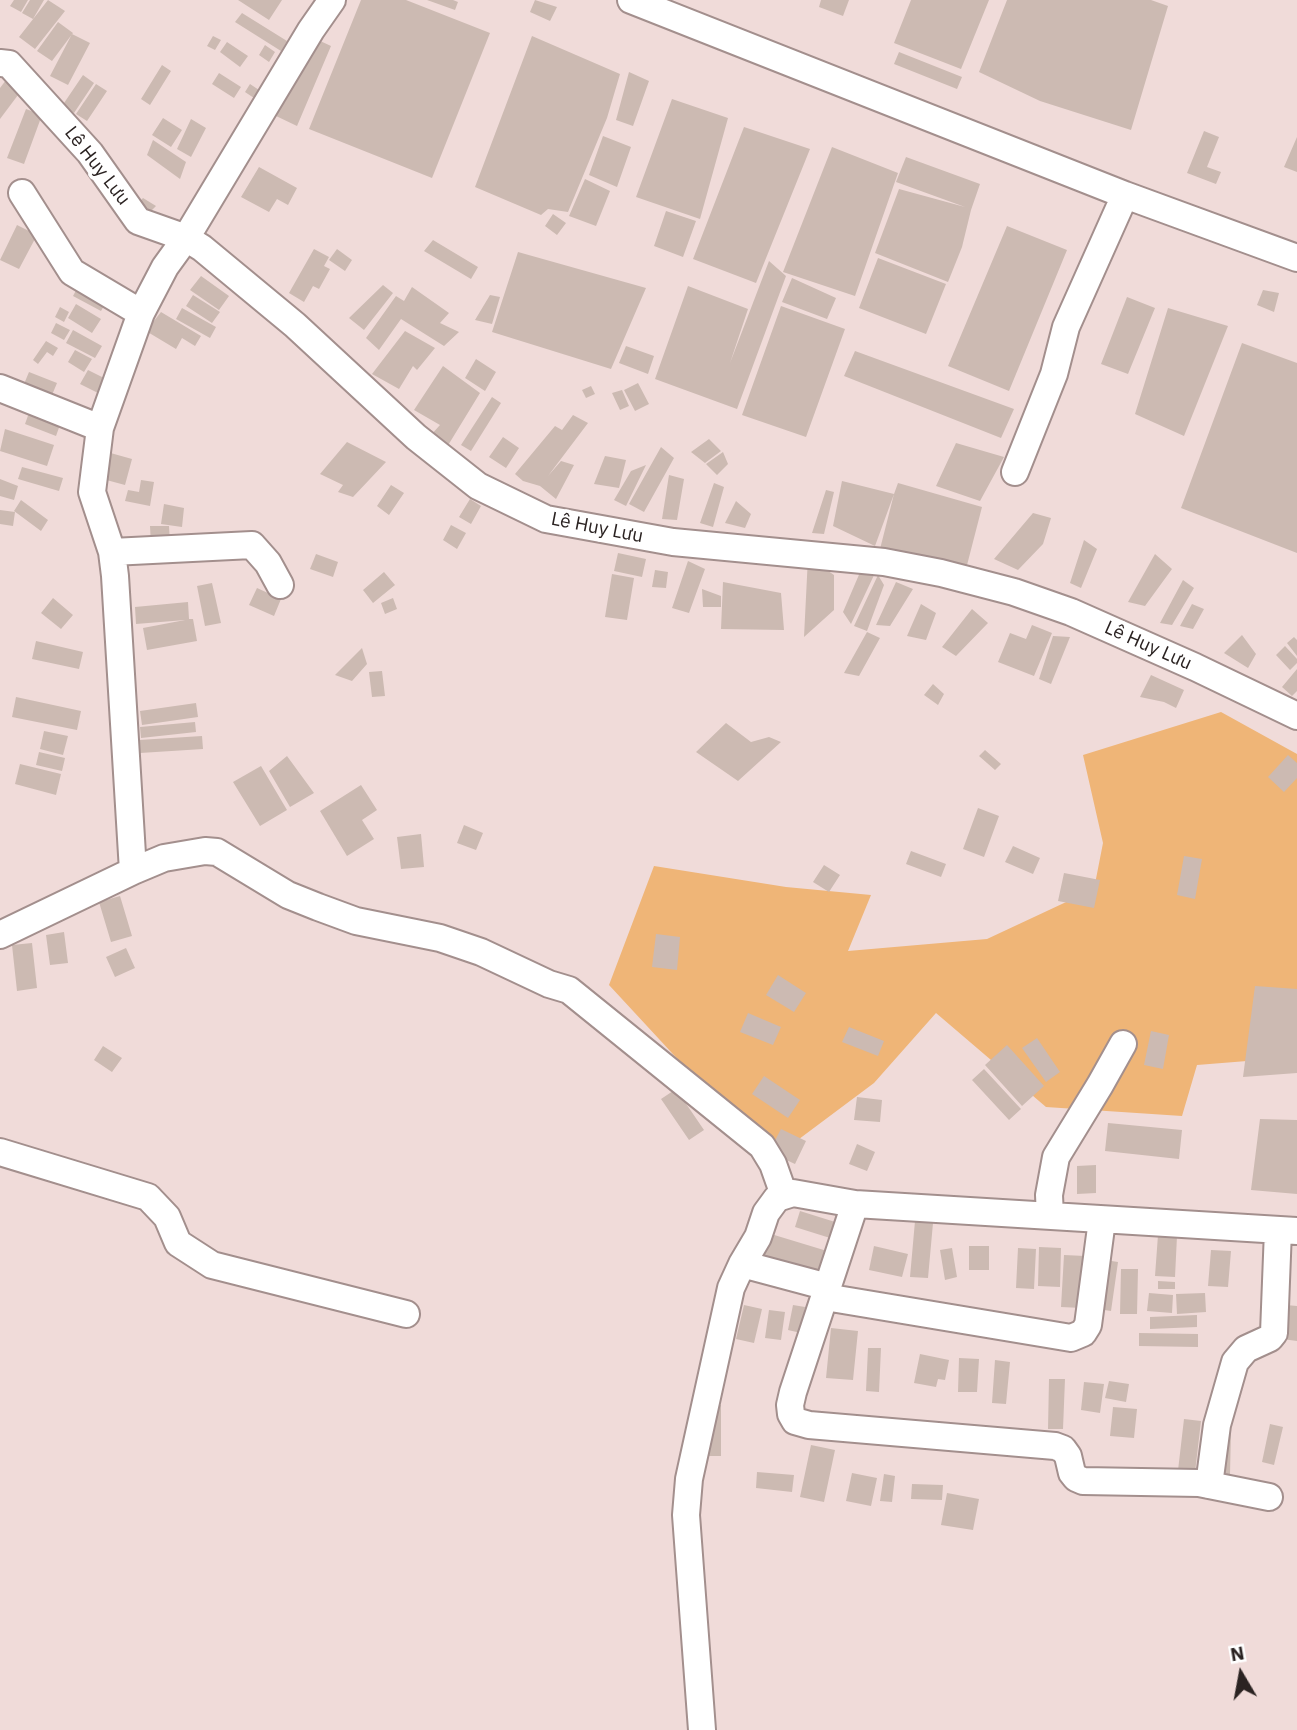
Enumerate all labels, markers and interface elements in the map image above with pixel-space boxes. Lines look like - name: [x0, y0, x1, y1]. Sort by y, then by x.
- street label: Lê Huy Lưu: [59, 122, 135, 210]
- street label: Lê Huy Lưu: [549, 508, 645, 548]
- street label: Lê Huy Lưu: [1101, 617, 1195, 675]
- north arrow: [1206, 1639, 1276, 1709]
- text: N: [1228, 1640, 1246, 1666]

